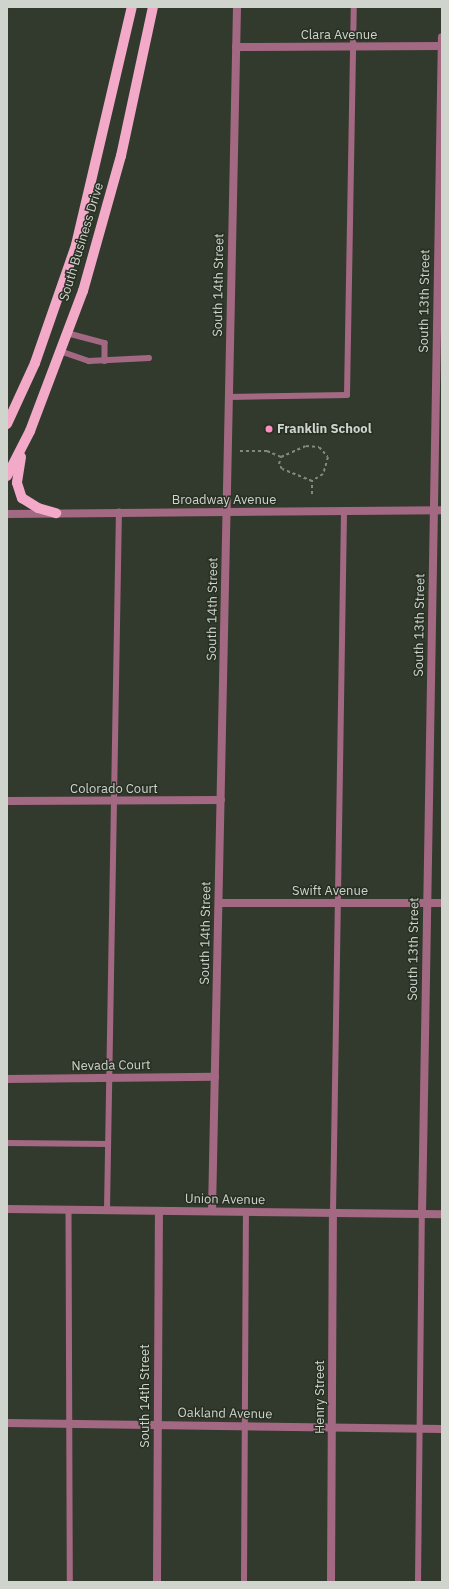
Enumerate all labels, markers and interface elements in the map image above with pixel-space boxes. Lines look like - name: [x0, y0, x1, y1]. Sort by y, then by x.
- street label: Clara Avenue: [301, 27, 377, 43]
- street label: South Business Drive: [57, 181, 107, 303]
- street label: South 14th Street: [210, 233, 228, 337]
- street label: South 13th Street: [416, 249, 434, 353]
- place label: Franklin School: [277, 421, 372, 437]
- marker: Franklin School: [264, 424, 274, 434]
- street label: Broadway Avenue: [172, 492, 276, 508]
- street label: South 14th Street: [204, 557, 222, 661]
- street label: South 13th Street: [411, 573, 429, 677]
- street label: Colorado Court: [70, 781, 158, 797]
- street label: South 14th Street: [197, 881, 215, 985]
- street label: Swift Avenue: [292, 883, 368, 899]
- street label: South 13th Street: [405, 897, 423, 1001]
- street label: Nevada Court: [71, 1058, 151, 1074]
- street label: Union Avenue: [185, 1191, 265, 1209]
- street label: South 14th Street: [137, 1344, 153, 1448]
- street label: Henry Street: [312, 1360, 328, 1434]
- street label: Oakland Avenue: [177, 1405, 273, 1423]

